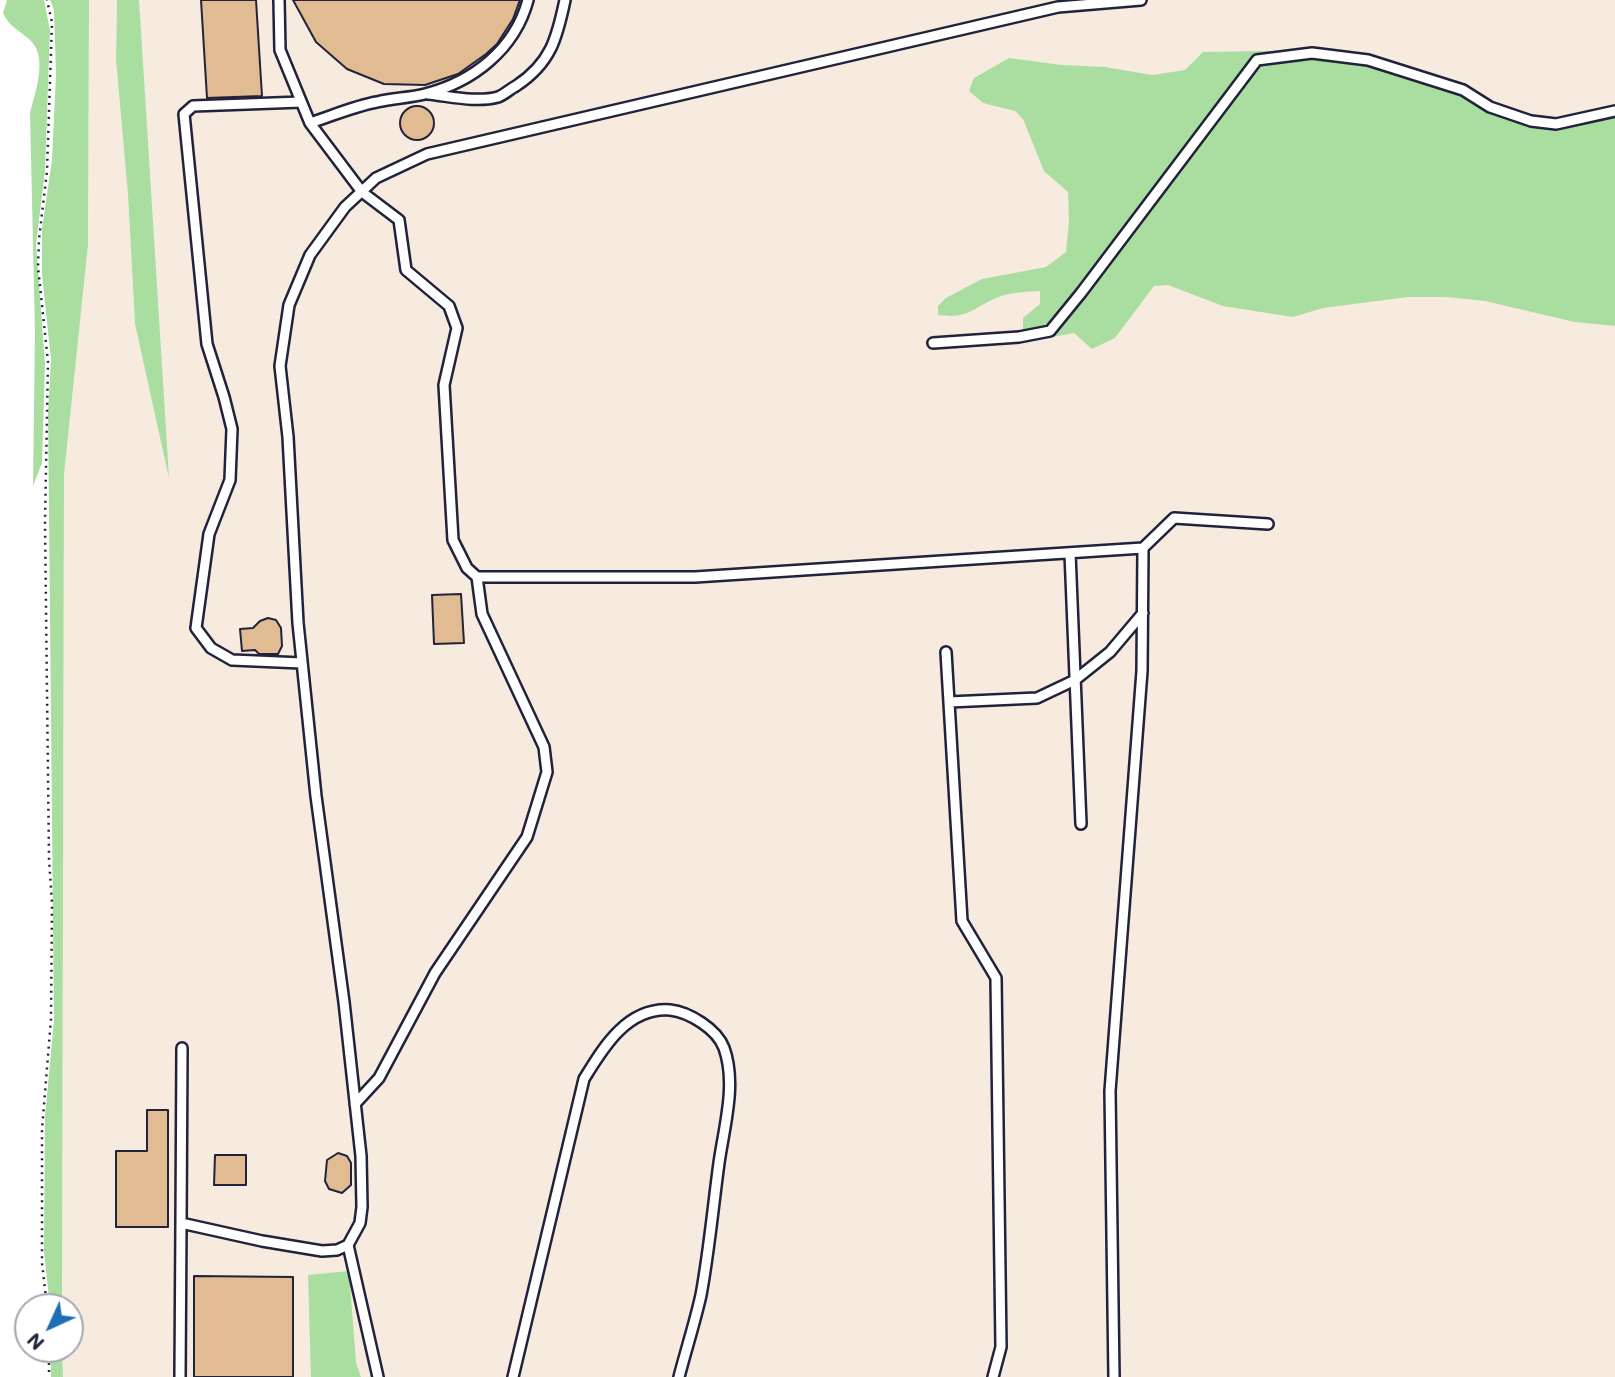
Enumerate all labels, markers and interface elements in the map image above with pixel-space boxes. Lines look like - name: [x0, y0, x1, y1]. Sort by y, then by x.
- north arrow: [14, 1293, 84, 1363]
- text: N: [21, 1328, 49, 1356]

